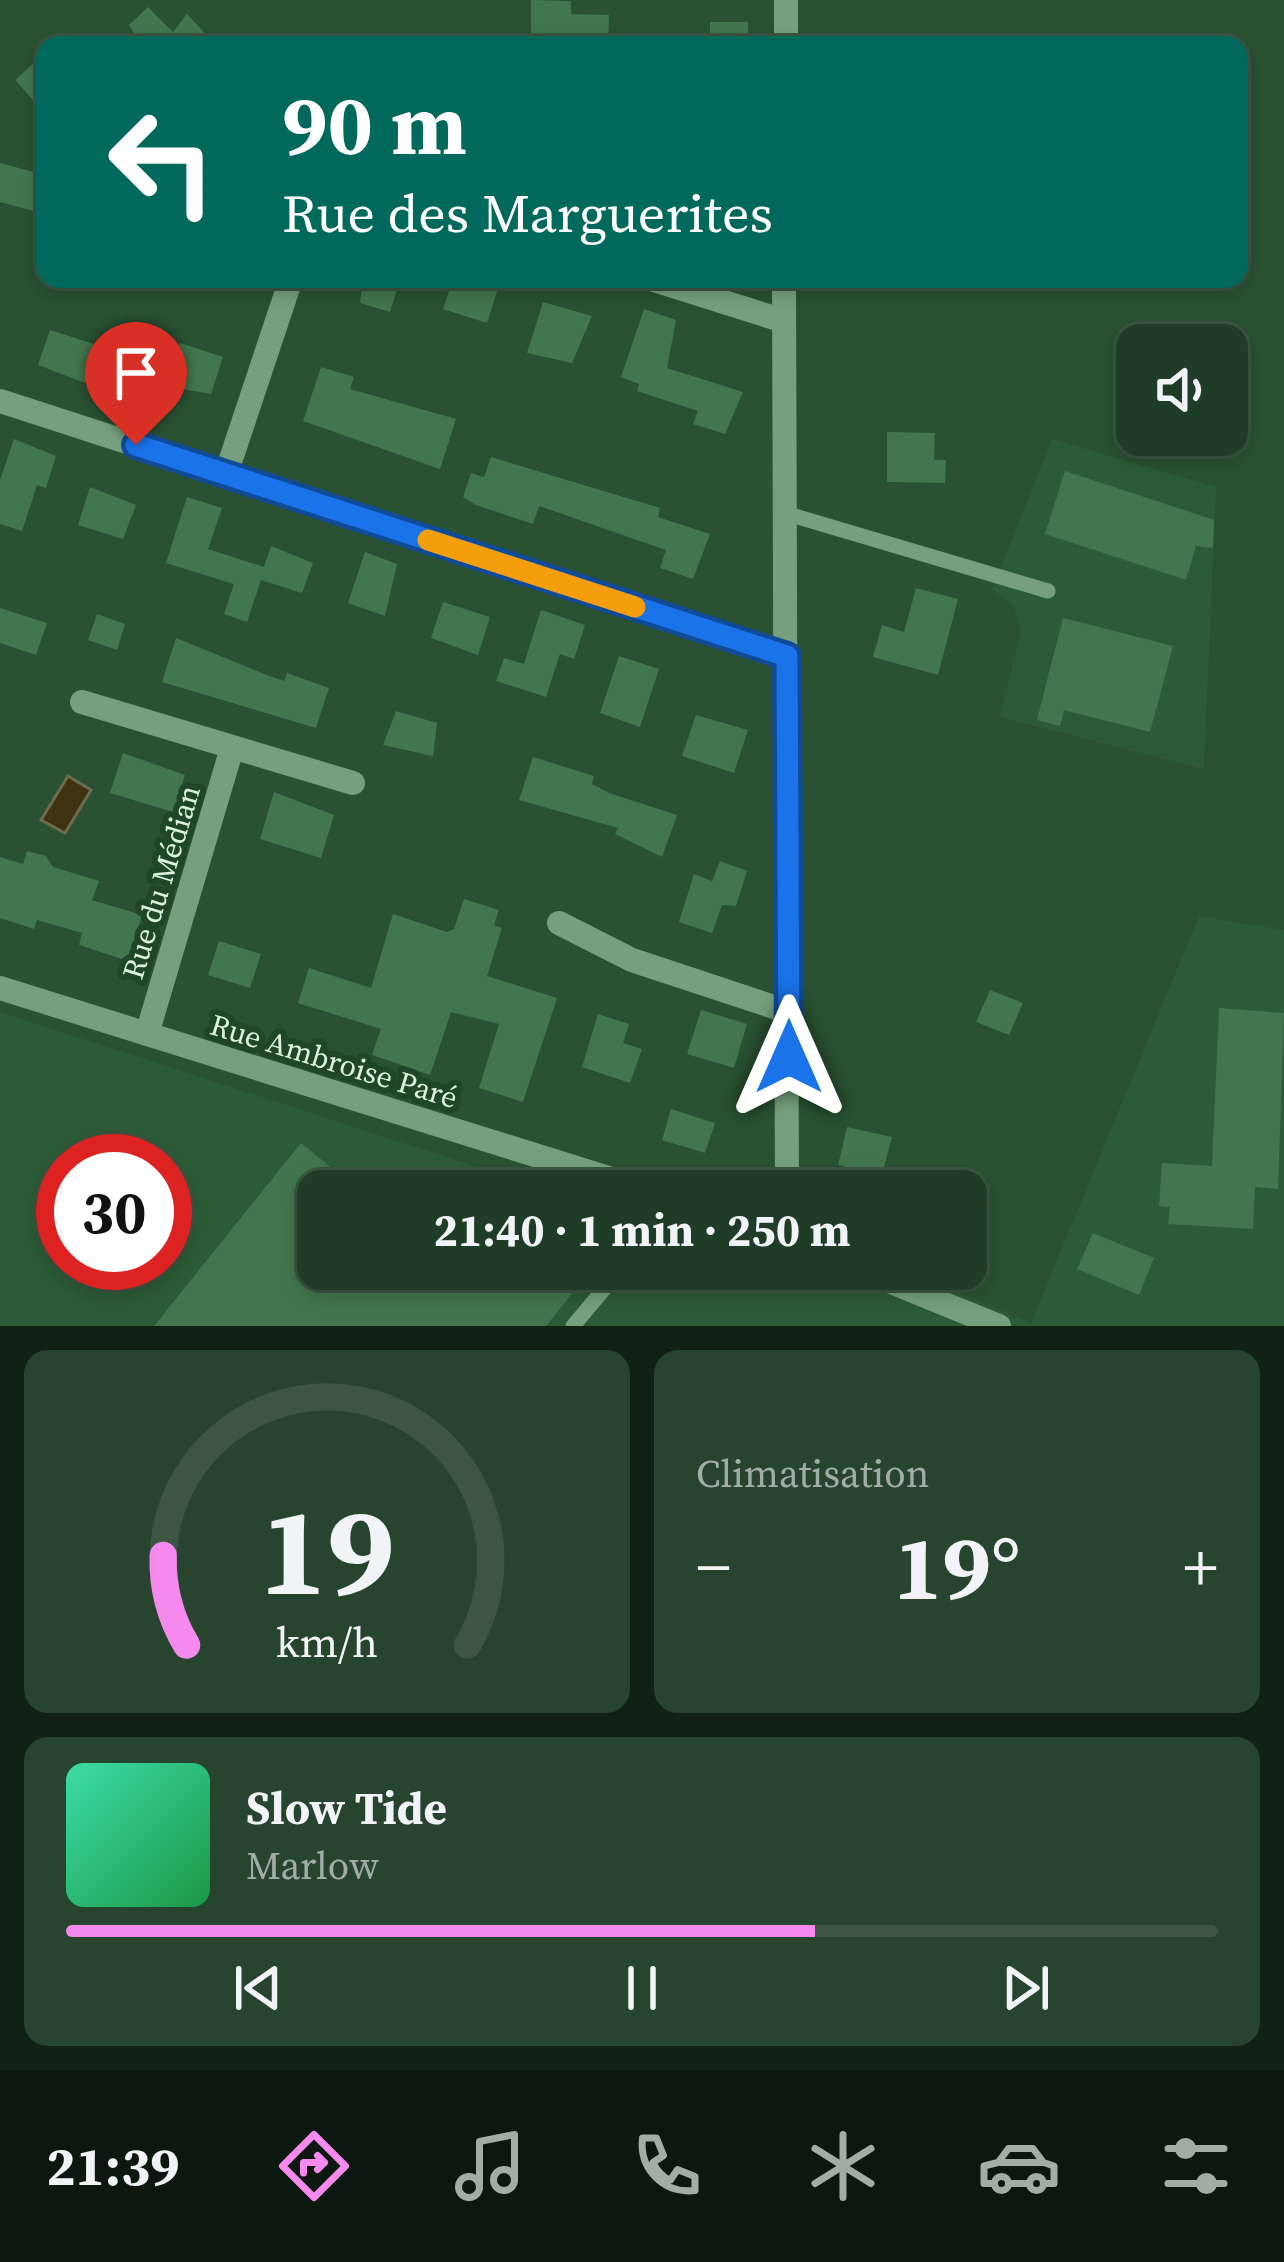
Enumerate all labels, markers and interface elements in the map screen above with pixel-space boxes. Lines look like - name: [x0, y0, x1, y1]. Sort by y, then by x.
- text: 90 m: [282, 67, 467, 182]
- icon: left: [84, 84, 240, 240]
- text: Rue des Marguerites: [282, 176, 773, 250]
- pin: [85, 322, 187, 445]
- map controls: [1116, 324, 1248, 456]
- button: sound: [1116, 324, 1248, 456]
- icon: arrive: [103, 340, 169, 406]
- street label: Rue du Médian: [112, 780, 210, 984]
- position arrow: [726, 994, 852, 1120]
- street label: Rue Ambroise Paré: [205, 1004, 463, 1118]
- speed limit sign: 30: [36, 1134, 192, 1290]
- text: 21:40 · 1 min · 250 m: [434, 1199, 850, 1261]
- text: Climatisation: [696, 1447, 929, 1500]
- text: 19: [259, 1465, 395, 1636]
- text: 19°: [893, 1506, 1021, 1629]
- text: −: [696, 1522, 731, 1612]
- text: +: [1183, 1522, 1218, 1612]
- text: km/h: [276, 1612, 378, 1670]
- text: Slow Tide: [246, 1777, 447, 1839]
- text: Marlow: [246, 1839, 379, 1892]
- icon: previous: [225, 1955, 291, 2021]
- icon: pause: [609, 1955, 675, 2021]
- icon: next: [993, 1955, 1059, 2021]
- icon: directions: [272, 2124, 356, 2208]
- icon: music: [448, 2124, 532, 2208]
- icon: phone: [625, 2124, 709, 2208]
- icon: climate: [801, 2124, 885, 2208]
- icon: car: [977, 2124, 1061, 2208]
- icon: filters: [1154, 2124, 1238, 2208]
- text: 21:39: [46, 2129, 179, 2203]

